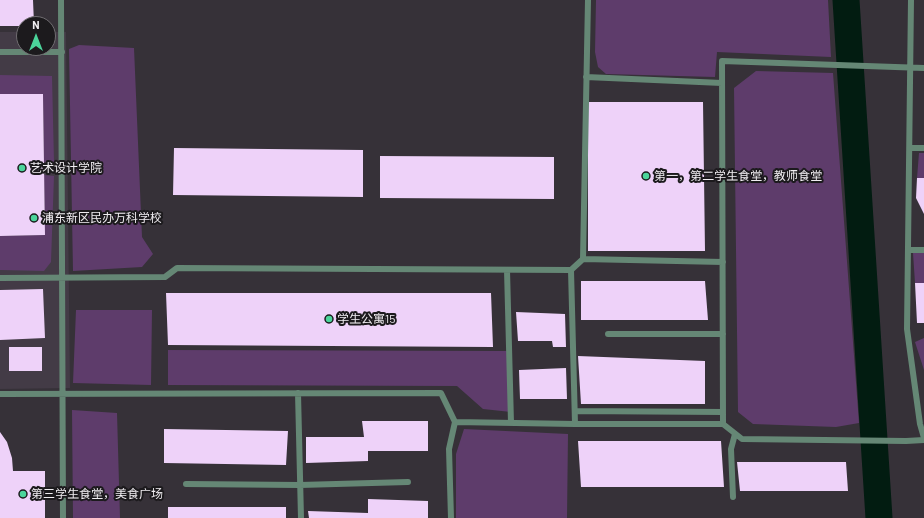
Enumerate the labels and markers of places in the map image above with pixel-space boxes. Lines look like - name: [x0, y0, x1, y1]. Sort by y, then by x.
- place label: 艺术设计学院: [30, 161, 102, 175]
- marker: 艺术设计学院: [17, 163, 27, 173]
- place label: 第一，第二学生食堂，教师食堂: [654, 169, 822, 183]
- marker: 第一，第二学生食堂，教师食堂: [641, 171, 651, 181]
- place label: 浦东新区民办万科学校: [42, 211, 162, 225]
- marker: 浦东新区民办万科学校: [29, 213, 39, 223]
- place label: 学生公寓15: [337, 312, 395, 326]
- marker: 学生公寓15: [324, 314, 334, 324]
- place label: 第三学生食堂，美食广场: [31, 487, 163, 501]
- marker: 第三学生食堂，美食广场: [18, 489, 28, 499]

